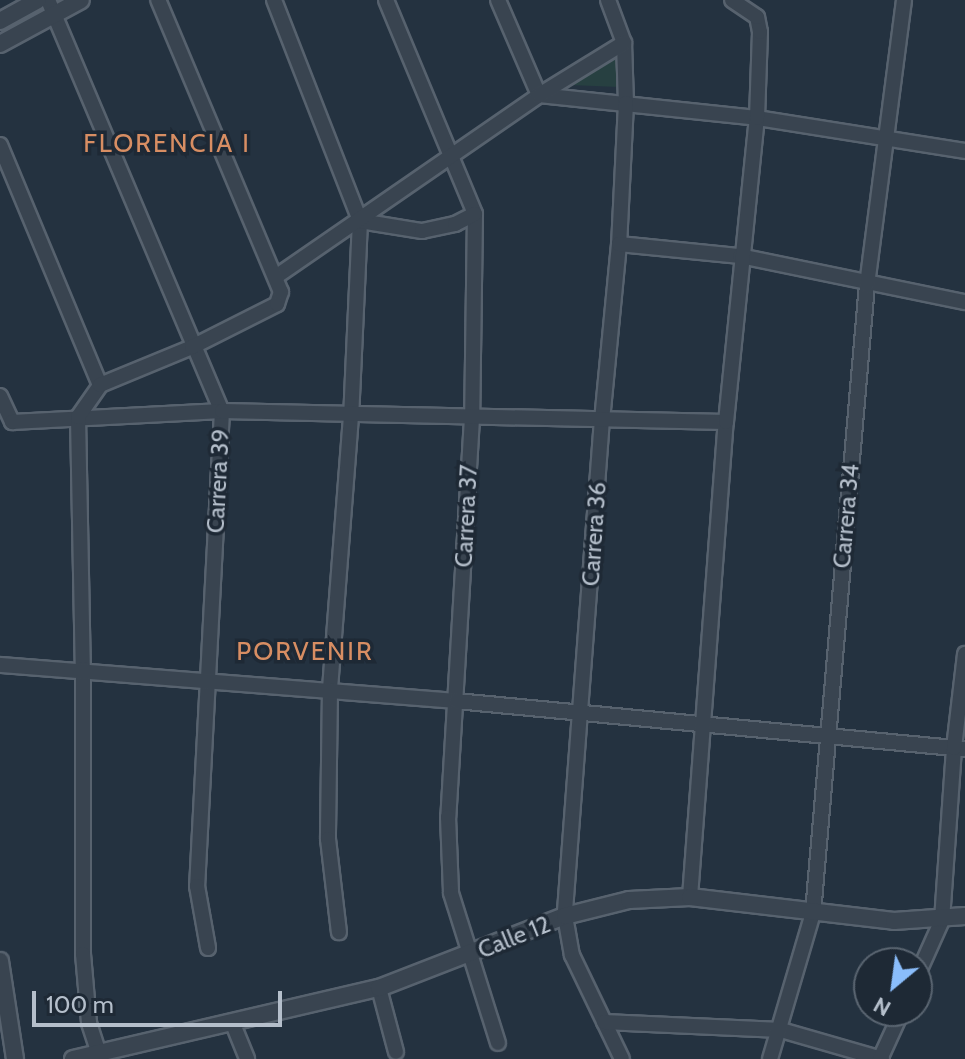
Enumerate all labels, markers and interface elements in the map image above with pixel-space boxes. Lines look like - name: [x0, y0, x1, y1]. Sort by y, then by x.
- district label: FLORENCIA I: [83, 128, 251, 160]
- street label: Carrera 39: [201, 428, 235, 534]
- street label: Carrera 34: [827, 463, 865, 569]
- street label: Carrera 37: [449, 464, 483, 568]
- street label: Carrera 36: [576, 481, 612, 587]
- district label: PORVENIR: [236, 636, 374, 668]
- street label: Calle 12: [474, 909, 554, 965]
- north arrow: [853, 947, 933, 1027]
- scale bar: [36, 975, 286, 1025]
- text: 100 m: [46, 990, 114, 1019]
- text: N: [869, 991, 895, 1022]

